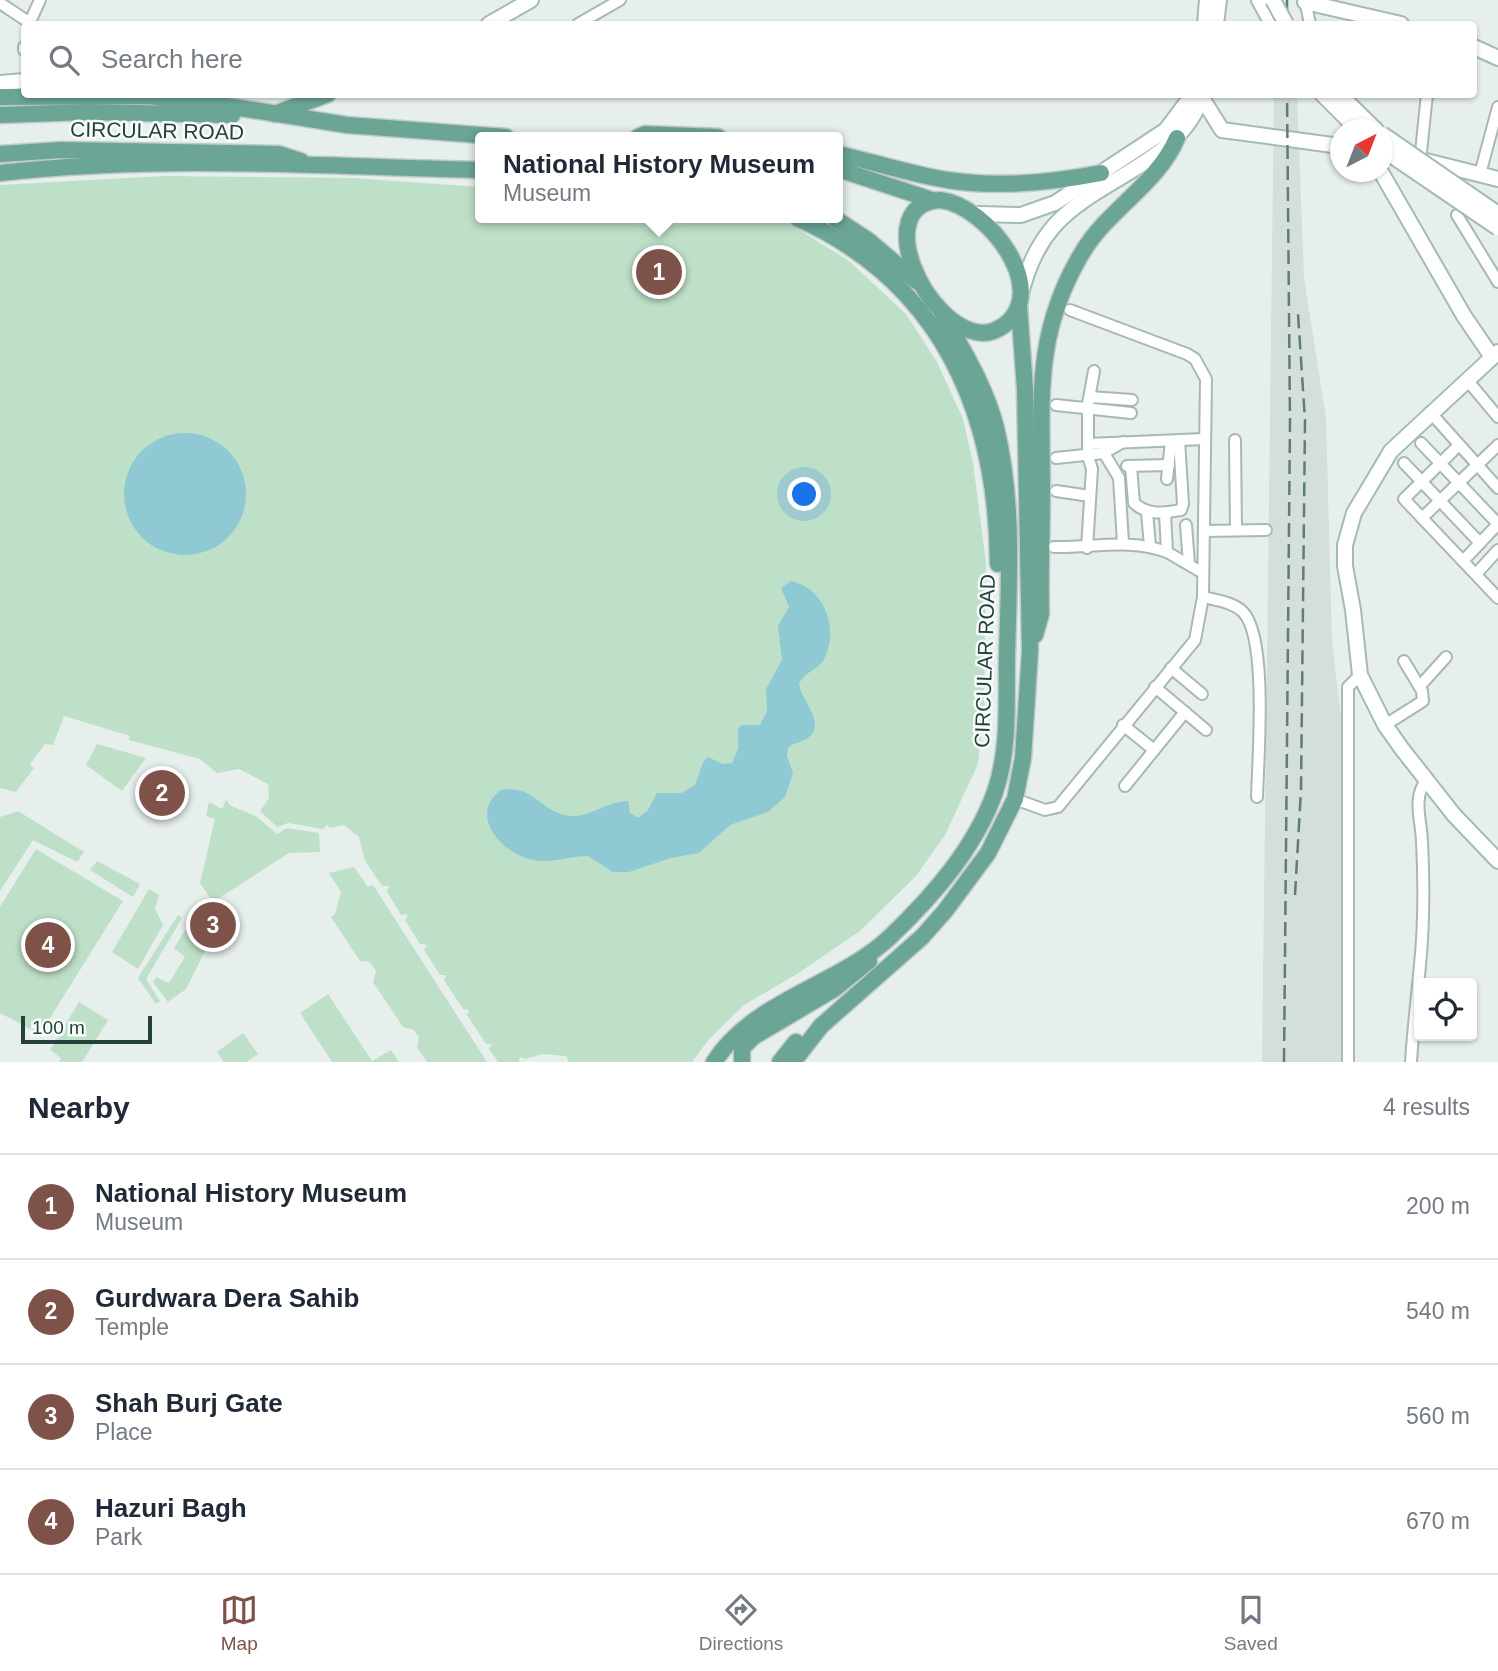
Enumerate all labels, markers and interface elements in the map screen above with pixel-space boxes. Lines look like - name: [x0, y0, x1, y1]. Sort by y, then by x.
- search box: [21, 21, 1477, 98]
- icon: search: [45, 41, 83, 79]
- text: Search here: [101, 44, 243, 74]
- street label: CIRCULAR ROAD: [70, 117, 244, 144]
- north arrow: [1330, 119, 1393, 182]
- popup: [475, 132, 843, 223]
- text: National History Museum: [503, 149, 815, 179]
- text: Museum: [503, 180, 591, 206]
- pin: 1: [636, 246, 682, 298]
- your location: [787, 477, 821, 511]
- street label: CIRCULAR ROAD: [970, 574, 999, 748]
- pin: 2: [139, 767, 185, 819]
- pin: 3: [190, 899, 236, 951]
- pin: 4: [25, 919, 71, 971]
- map controls: [1414, 978, 1477, 1041]
- button: locate: [1414, 978, 1477, 1041]
- scale bar: [21, 1013, 152, 1045]
- text: 100 m: [32, 1017, 85, 1038]
- text: Nearby: [28, 1091, 130, 1124]
- text: 4 results: [1383, 1094, 1470, 1120]
- text: National History Museum: [95, 1178, 407, 1208]
- text: 1: [45, 1193, 57, 1219]
- text: 200 m: [1406, 1193, 1470, 1219]
- text: Museum: [95, 1209, 183, 1235]
- text: Gurdwara Dera Sahib: [95, 1283, 359, 1313]
- text: 2: [45, 1298, 57, 1324]
- text: 540 m: [1406, 1298, 1470, 1324]
- text: Temple: [95, 1314, 169, 1340]
- text: Shah Burj Gate: [95, 1388, 283, 1418]
- text: 3: [45, 1403, 57, 1429]
- text: 560 m: [1406, 1403, 1470, 1429]
- text: Place: [95, 1419, 153, 1445]
- text: Hazuri Bagh: [95, 1493, 247, 1523]
- text: 4: [45, 1508, 57, 1534]
- text: 670 m: [1406, 1508, 1470, 1534]
- text: Park: [95, 1524, 142, 1550]
- tab: Map: [220, 1591, 258, 1655]
- tab: Directions: [699, 1591, 783, 1655]
- tab: Saved: [1224, 1591, 1278, 1655]

